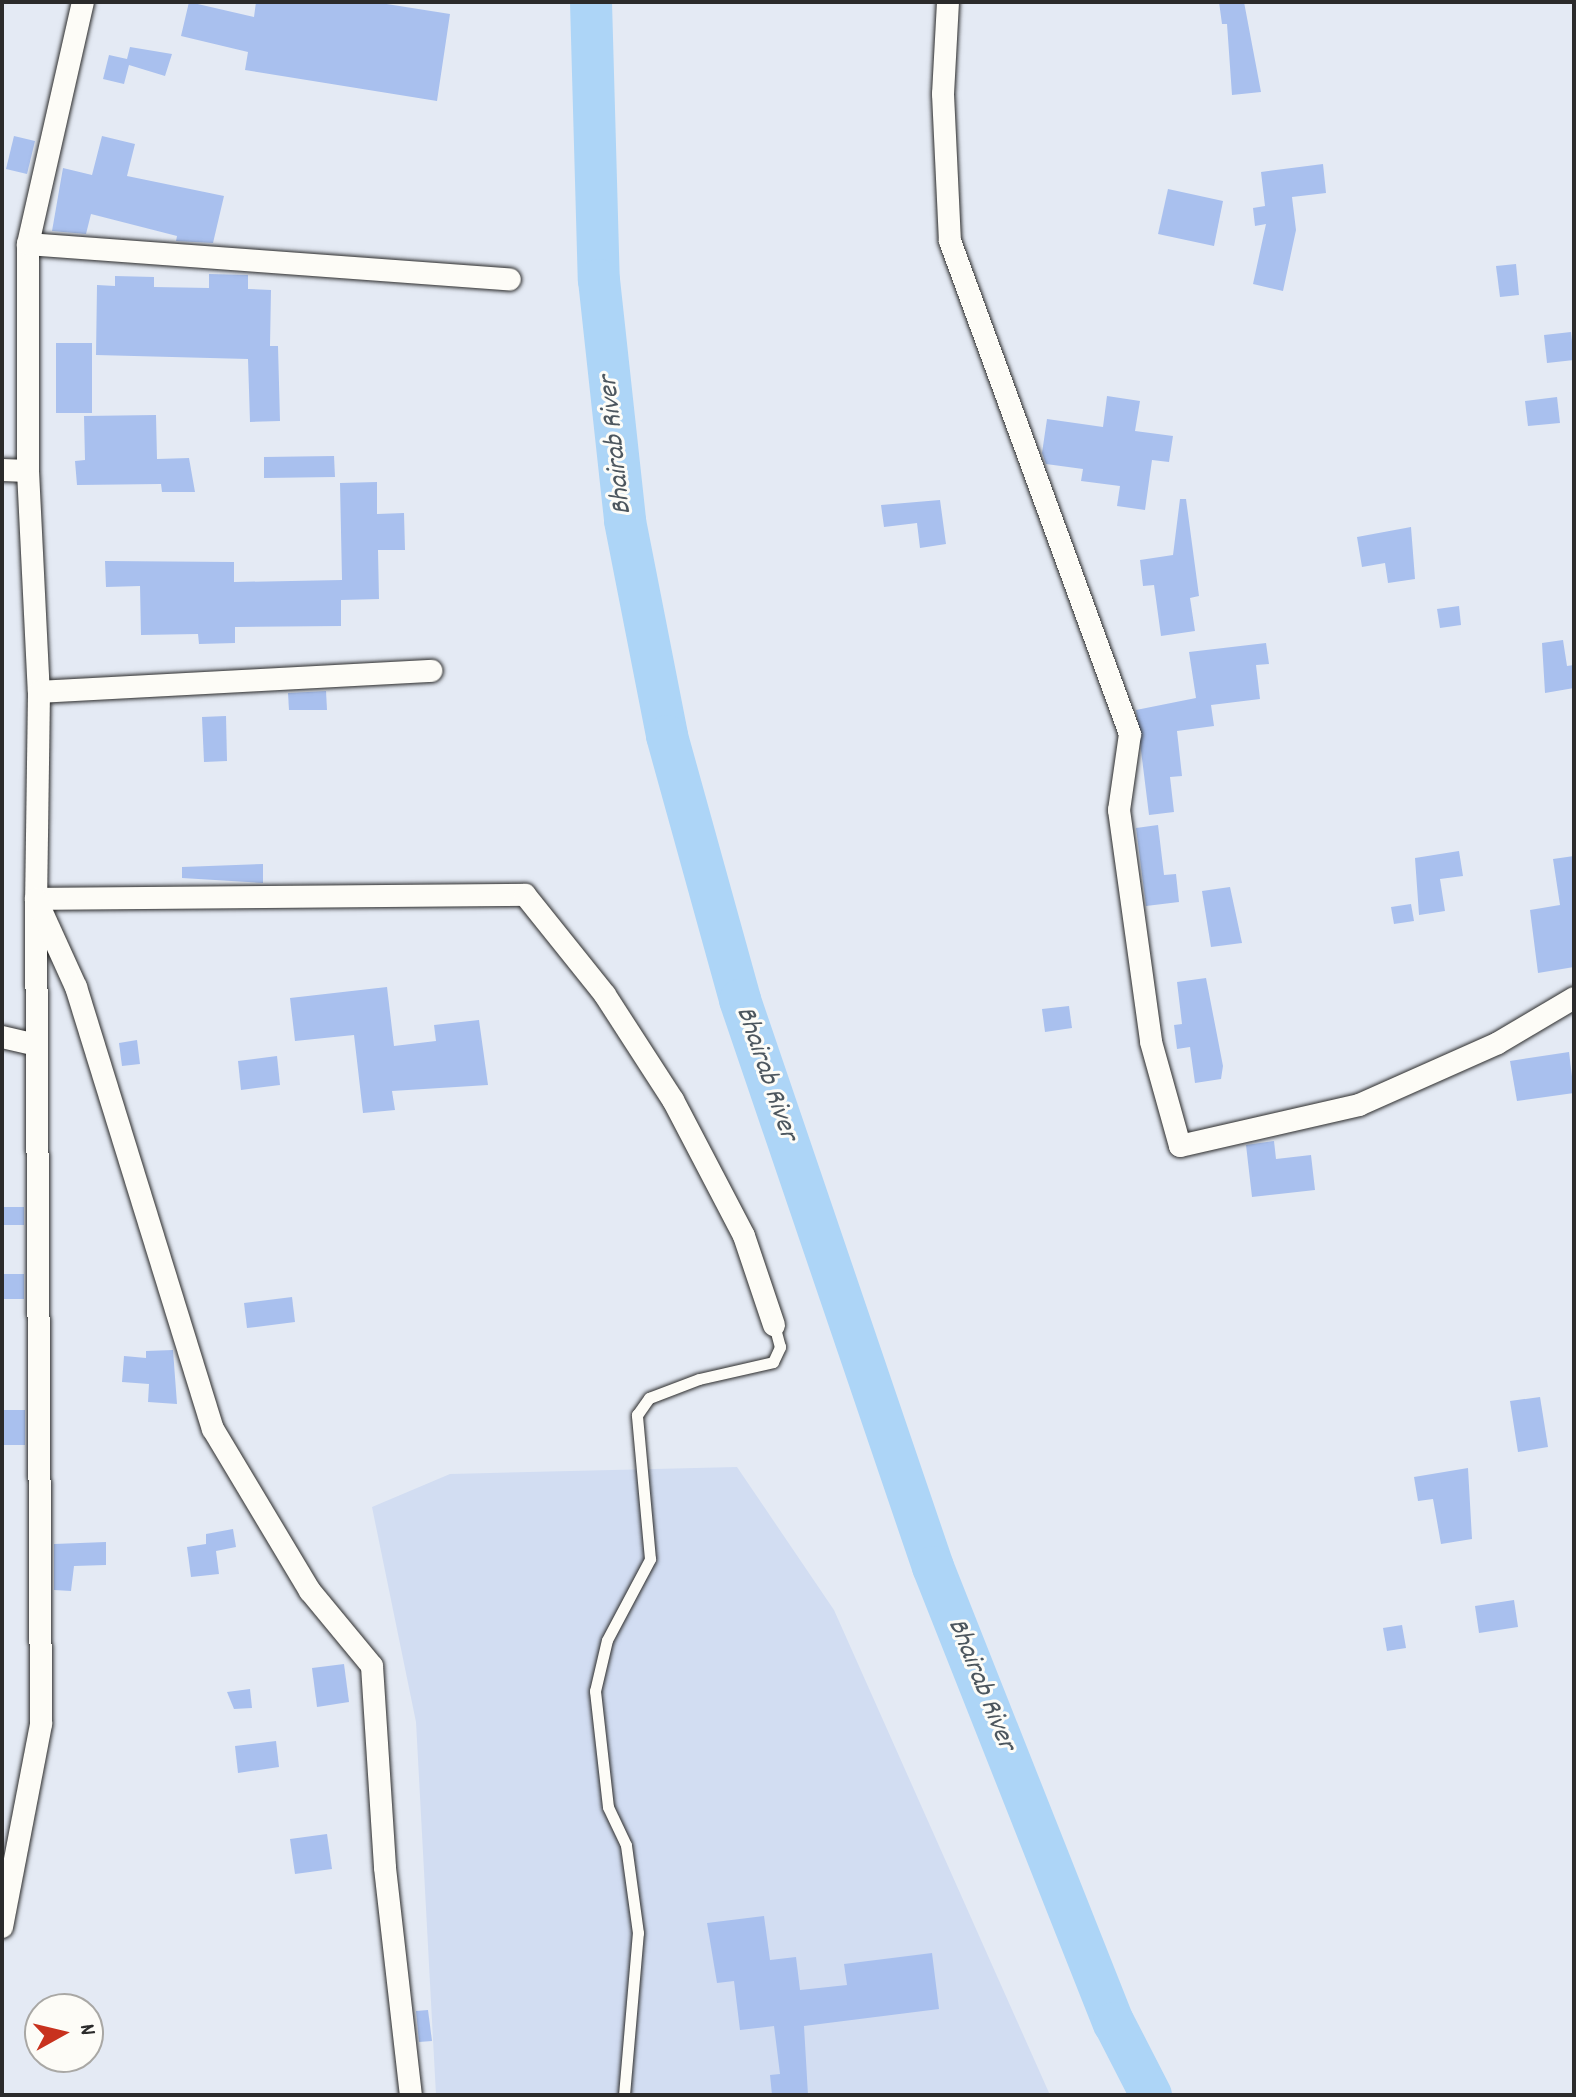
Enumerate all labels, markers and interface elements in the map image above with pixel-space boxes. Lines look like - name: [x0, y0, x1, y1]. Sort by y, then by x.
- water label: Bhairab River: [593, 374, 641, 516]
- water label: Bhairab River: [726, 1003, 804, 1145]
- water label: Bhairab River: [938, 1614, 1022, 1756]
- north arrow: [24, 1993, 104, 2073]
- text: N: [70, 2022, 102, 2037]

